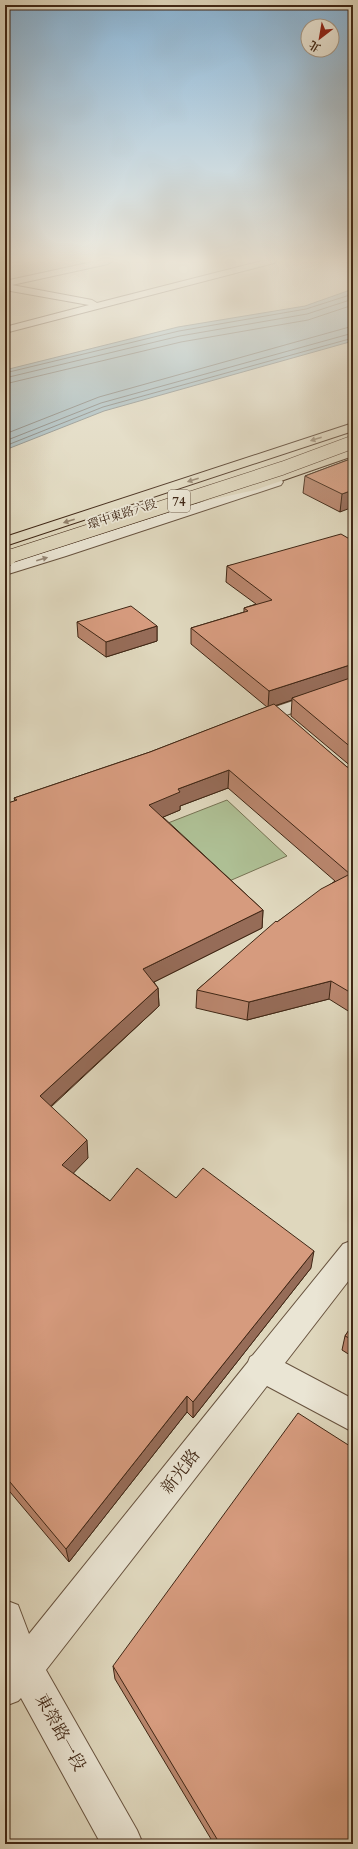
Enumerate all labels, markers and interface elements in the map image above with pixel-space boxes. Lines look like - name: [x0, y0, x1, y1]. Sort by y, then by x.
- north arrow: [300, 18, 340, 58]
- text: 北: [307, 37, 324, 55]
- one-way arrow: [310, 436, 322, 442]
- one-way arrow: [186, 477, 198, 483]
- road number: 74: [168, 490, 190, 512]
- street label: 環中東路六段: [85, 495, 159, 533]
- one-way arrow: [63, 518, 75, 524]
- one-way arrow: [37, 556, 49, 562]
- street label: 新光路: [156, 1444, 205, 1498]
- street label: 東榮路一段: [30, 1689, 91, 1775]

